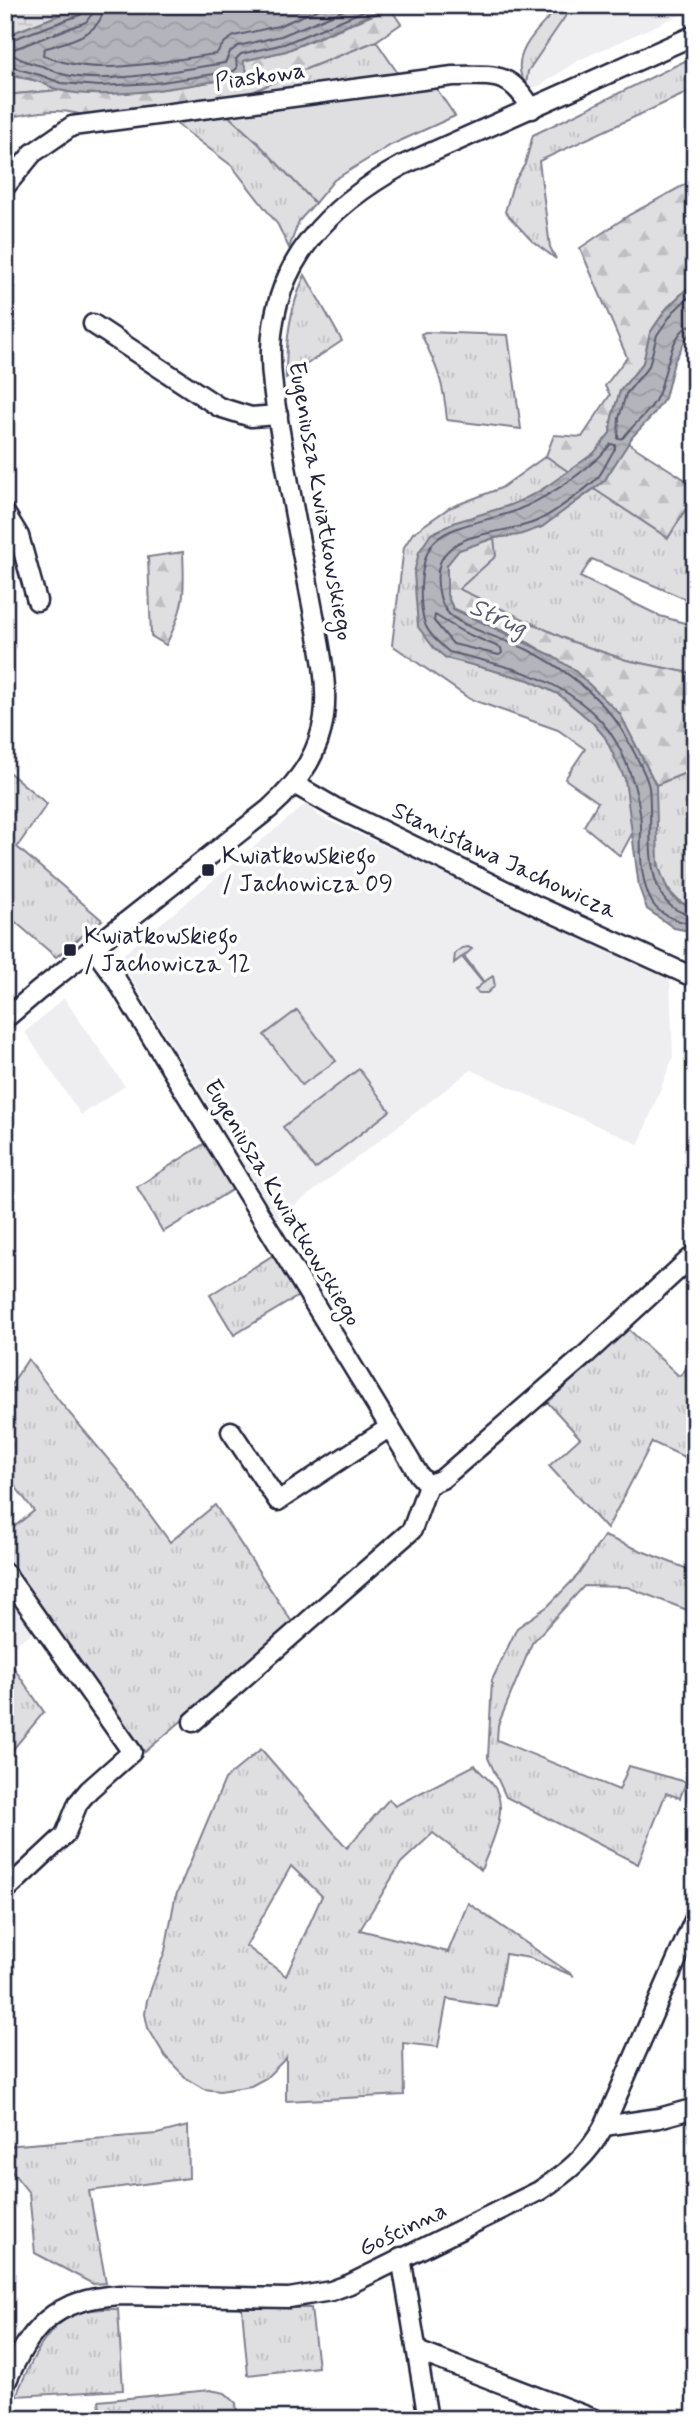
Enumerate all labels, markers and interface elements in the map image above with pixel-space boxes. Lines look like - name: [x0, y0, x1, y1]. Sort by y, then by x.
- street label: Piaskowa: [213, 55, 307, 99]
- street label: Eugeniusza Kwiatkowskiego: [278, 359, 360, 643]
- water label: Strug: [464, 590, 533, 646]
- street label: Stanisława Jachowicza: [387, 795, 622, 927]
- place label: Kwiatkowskiego / Jachowicza 09: [222, 841, 393, 900]
- marker: Kwiatkowskiego / Jachowicza 09: [200, 862, 216, 878]
- place label: Kwiatkowskiego / Jachowicza 12: [84, 921, 251, 980]
- marker: Kwiatkowskiego / Jachowicza 12: [62, 942, 78, 958]
- street label: Eugeniusza Kwiatkowskiego: [194, 1074, 368, 1333]
- street label: Gościnna: [354, 2195, 452, 2265]

